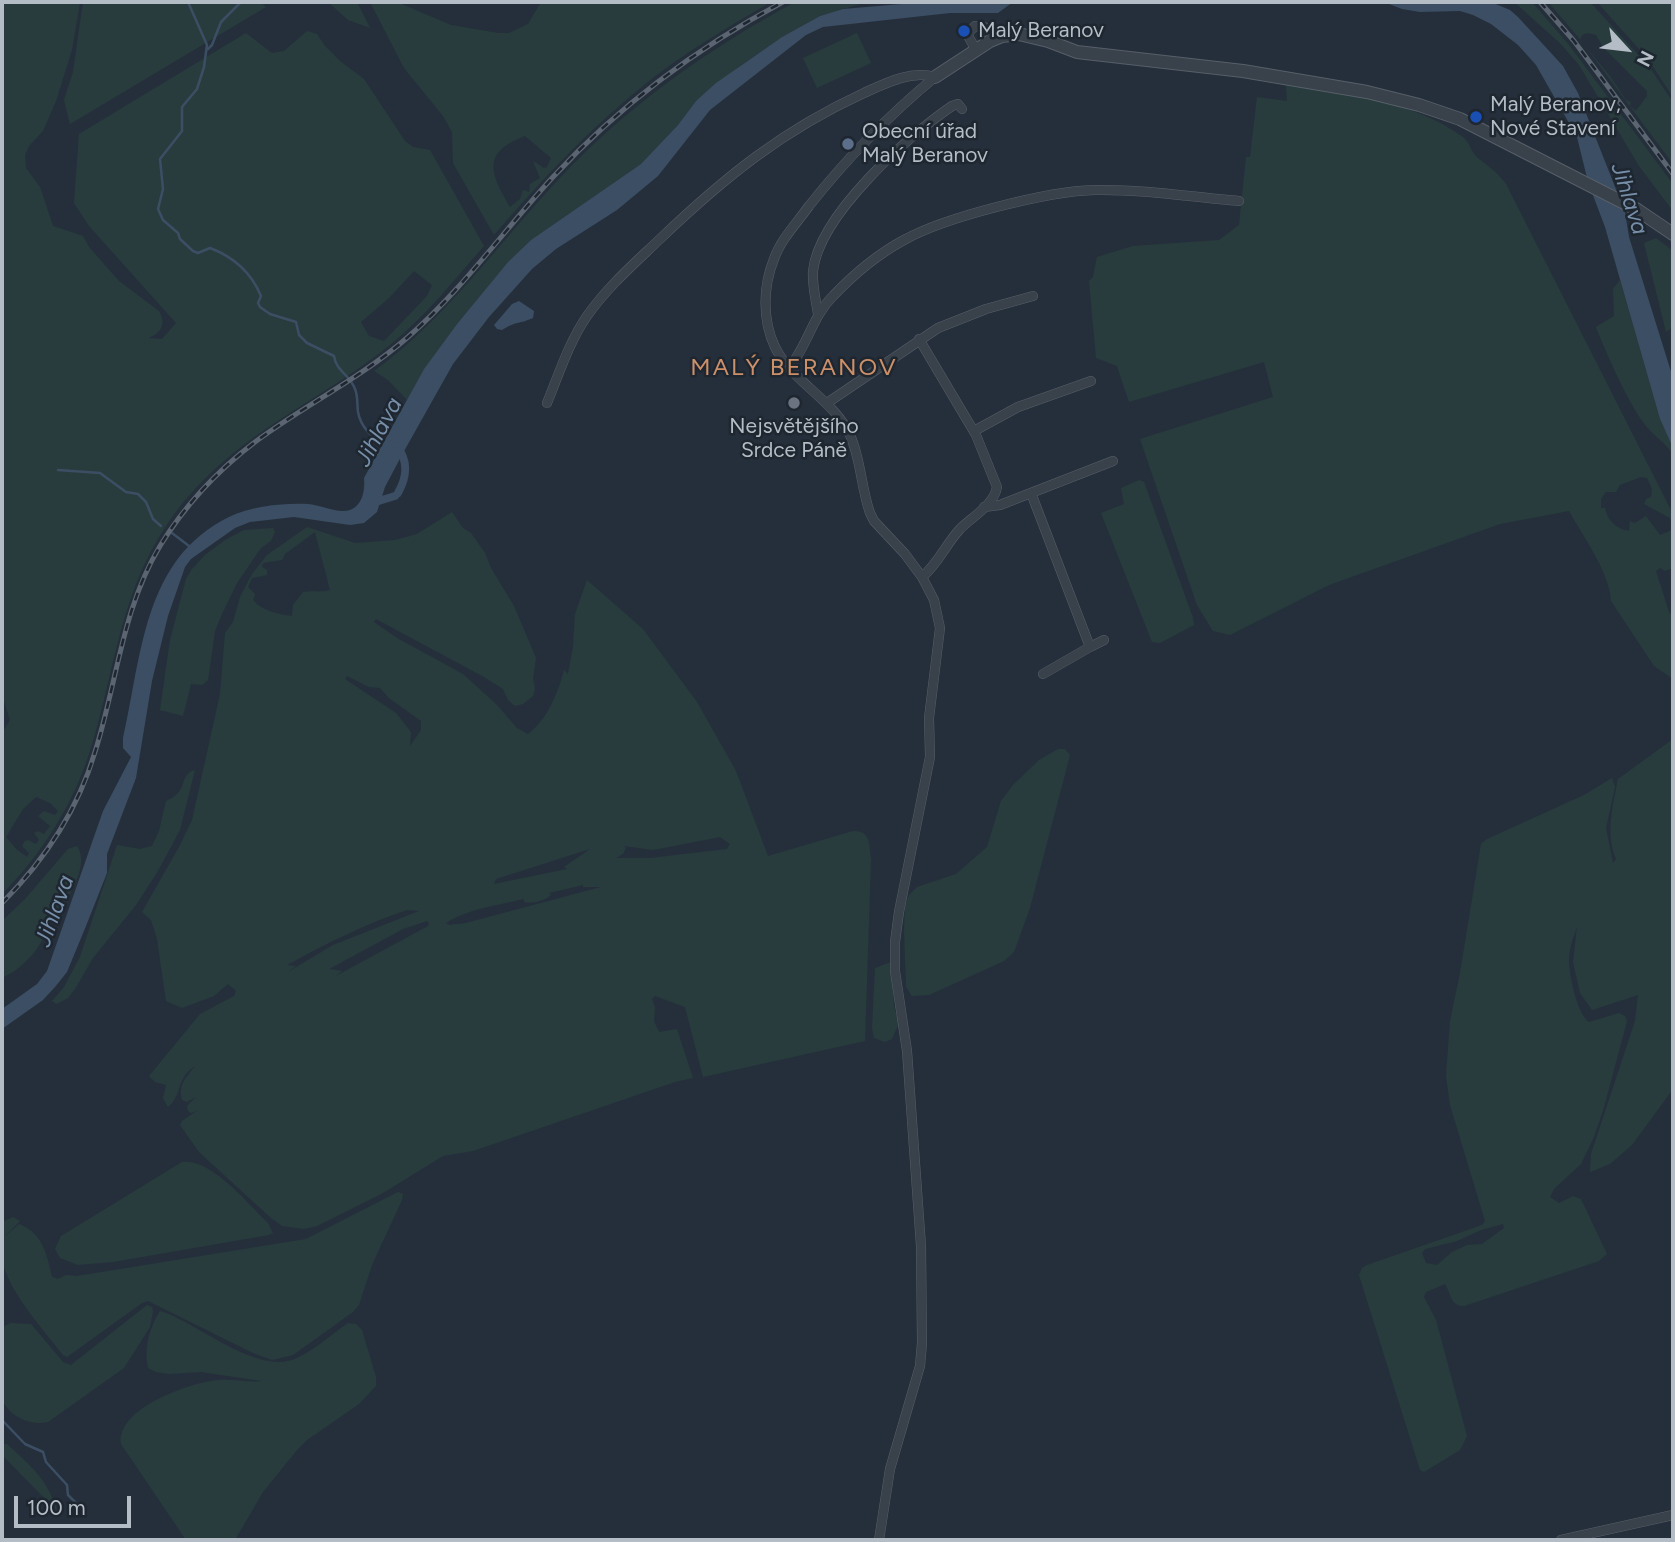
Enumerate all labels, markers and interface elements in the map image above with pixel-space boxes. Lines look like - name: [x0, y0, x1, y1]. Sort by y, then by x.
- north arrow: [1591, 14, 1661, 84]
- place label: Malý Beranov: [978, 18, 1104, 44]
- marker: Malý Beranov: [956, 23, 972, 39]
- text: N: [1632, 47, 1659, 71]
- place label: Malý Beranov, Nové Stavení: [1490, 92, 1621, 142]
- marker: Malý Beranov, Nové Stavení: [1468, 109, 1484, 125]
- place label: Obecní úřad Malý Beranov: [862, 119, 988, 169]
- marker: Obecní úřad Malý Beranov: [840, 136, 856, 152]
- water label: Jihlava: [1604, 160, 1654, 238]
- district label: MALÝ BERANOV: [692, 354, 896, 382]
- water label: Jihlava: [349, 393, 409, 471]
- marker: Nejsvětějšího Srdce Páně: [786, 395, 802, 411]
- place label: Nejsvětějšího Srdce Páně: [729, 414, 859, 464]
- water label: Jihlava: [29, 872, 81, 950]
- scale bar: [18, 1482, 135, 1526]
- text: 100 m: [27, 1495, 86, 1520]

